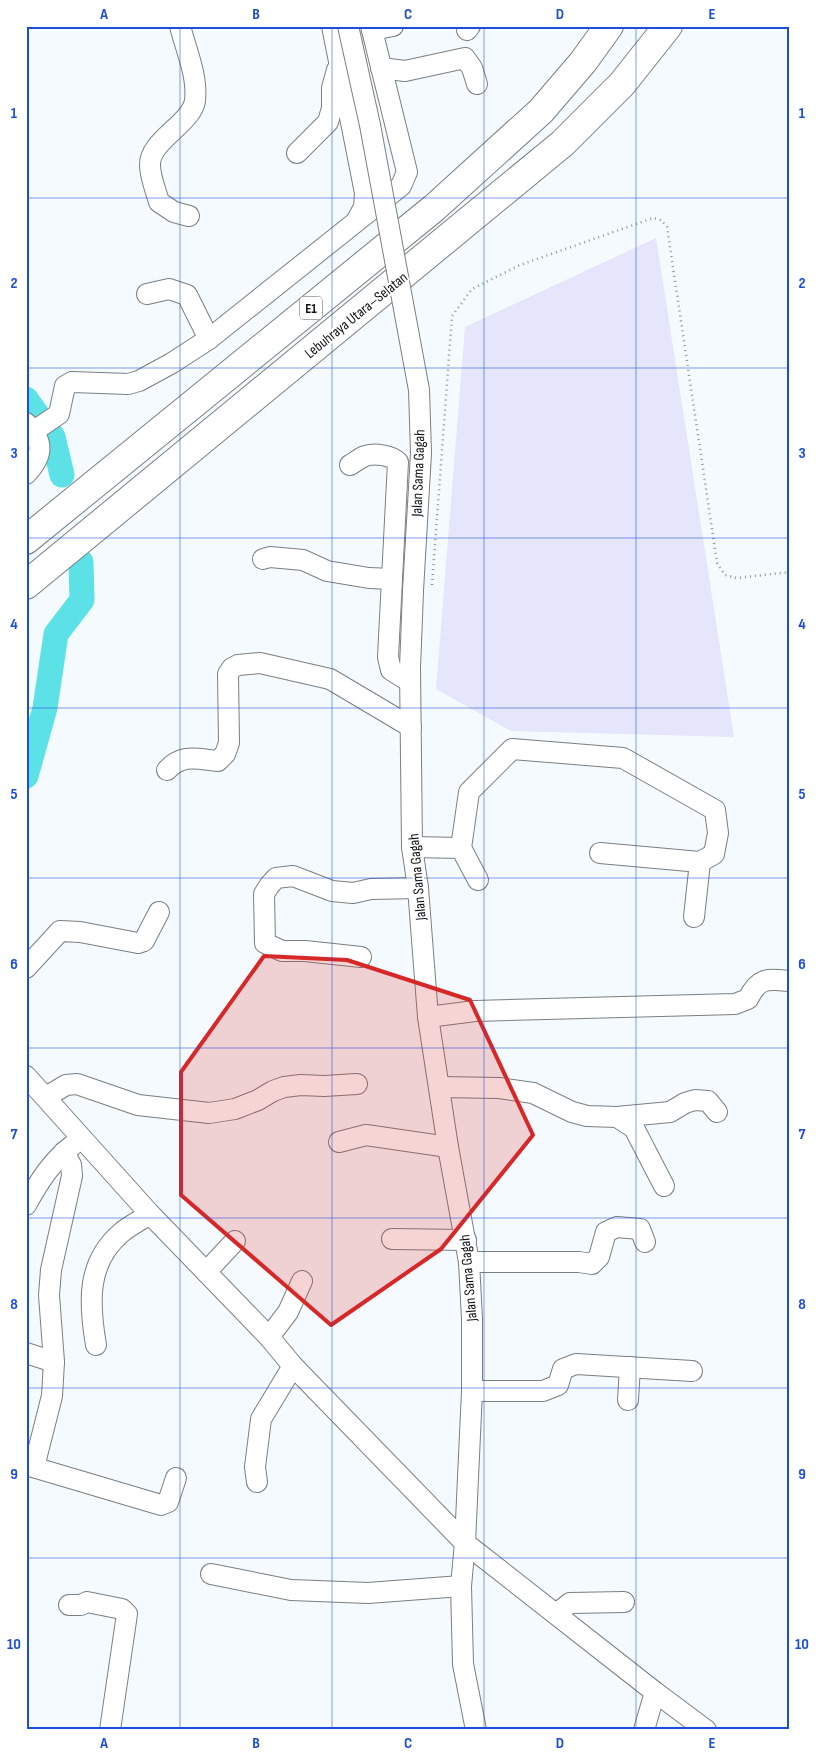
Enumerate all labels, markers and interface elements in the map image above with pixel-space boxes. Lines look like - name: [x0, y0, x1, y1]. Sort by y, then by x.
- text: A: [99, 5, 108, 24]
- text: B: [252, 5, 260, 24]
- text: C: [404, 5, 412, 24]
- text: D: [556, 5, 564, 24]
- text: E: [709, 5, 716, 24]
- text: 1: [11, 104, 18, 123]
- text: 1: [799, 104, 806, 123]
- street label: Lebuhraya Utara–Selatan: [301, 268, 412, 363]
- text: 2: [10, 274, 18, 293]
- text: 2: [798, 274, 806, 293]
- road number: E1: [300, 296, 322, 320]
- street label: Jalan Sama Gagah: [407, 429, 430, 518]
- text: 3: [10, 444, 18, 463]
- text: 3: [798, 444, 806, 463]
- text: 4: [10, 615, 18, 634]
- text: 4: [798, 615, 806, 634]
- text: 5: [10, 785, 18, 804]
- text: 5: [798, 785, 806, 804]
- street label: Jalan Sama Gagah: [404, 833, 431, 922]
- text: 6: [10, 955, 18, 974]
- text: 6: [798, 955, 806, 974]
- text: 7: [11, 1125, 18, 1144]
- text: 7: [799, 1125, 806, 1144]
- street label: Jalan Sama Gagah: [455, 1234, 482, 1323]
- text: 8: [10, 1295, 18, 1314]
- text: 8: [798, 1295, 806, 1314]
- text: 9: [10, 1465, 18, 1484]
- text: 9: [798, 1465, 806, 1484]
- text: 10: [7, 1635, 21, 1654]
- text: 10: [795, 1635, 809, 1654]
- text: A: [99, 1734, 108, 1753]
- text: B: [252, 1734, 260, 1753]
- text: C: [404, 1734, 412, 1753]
- text: D: [556, 1734, 564, 1753]
- text: E: [709, 1734, 716, 1753]

